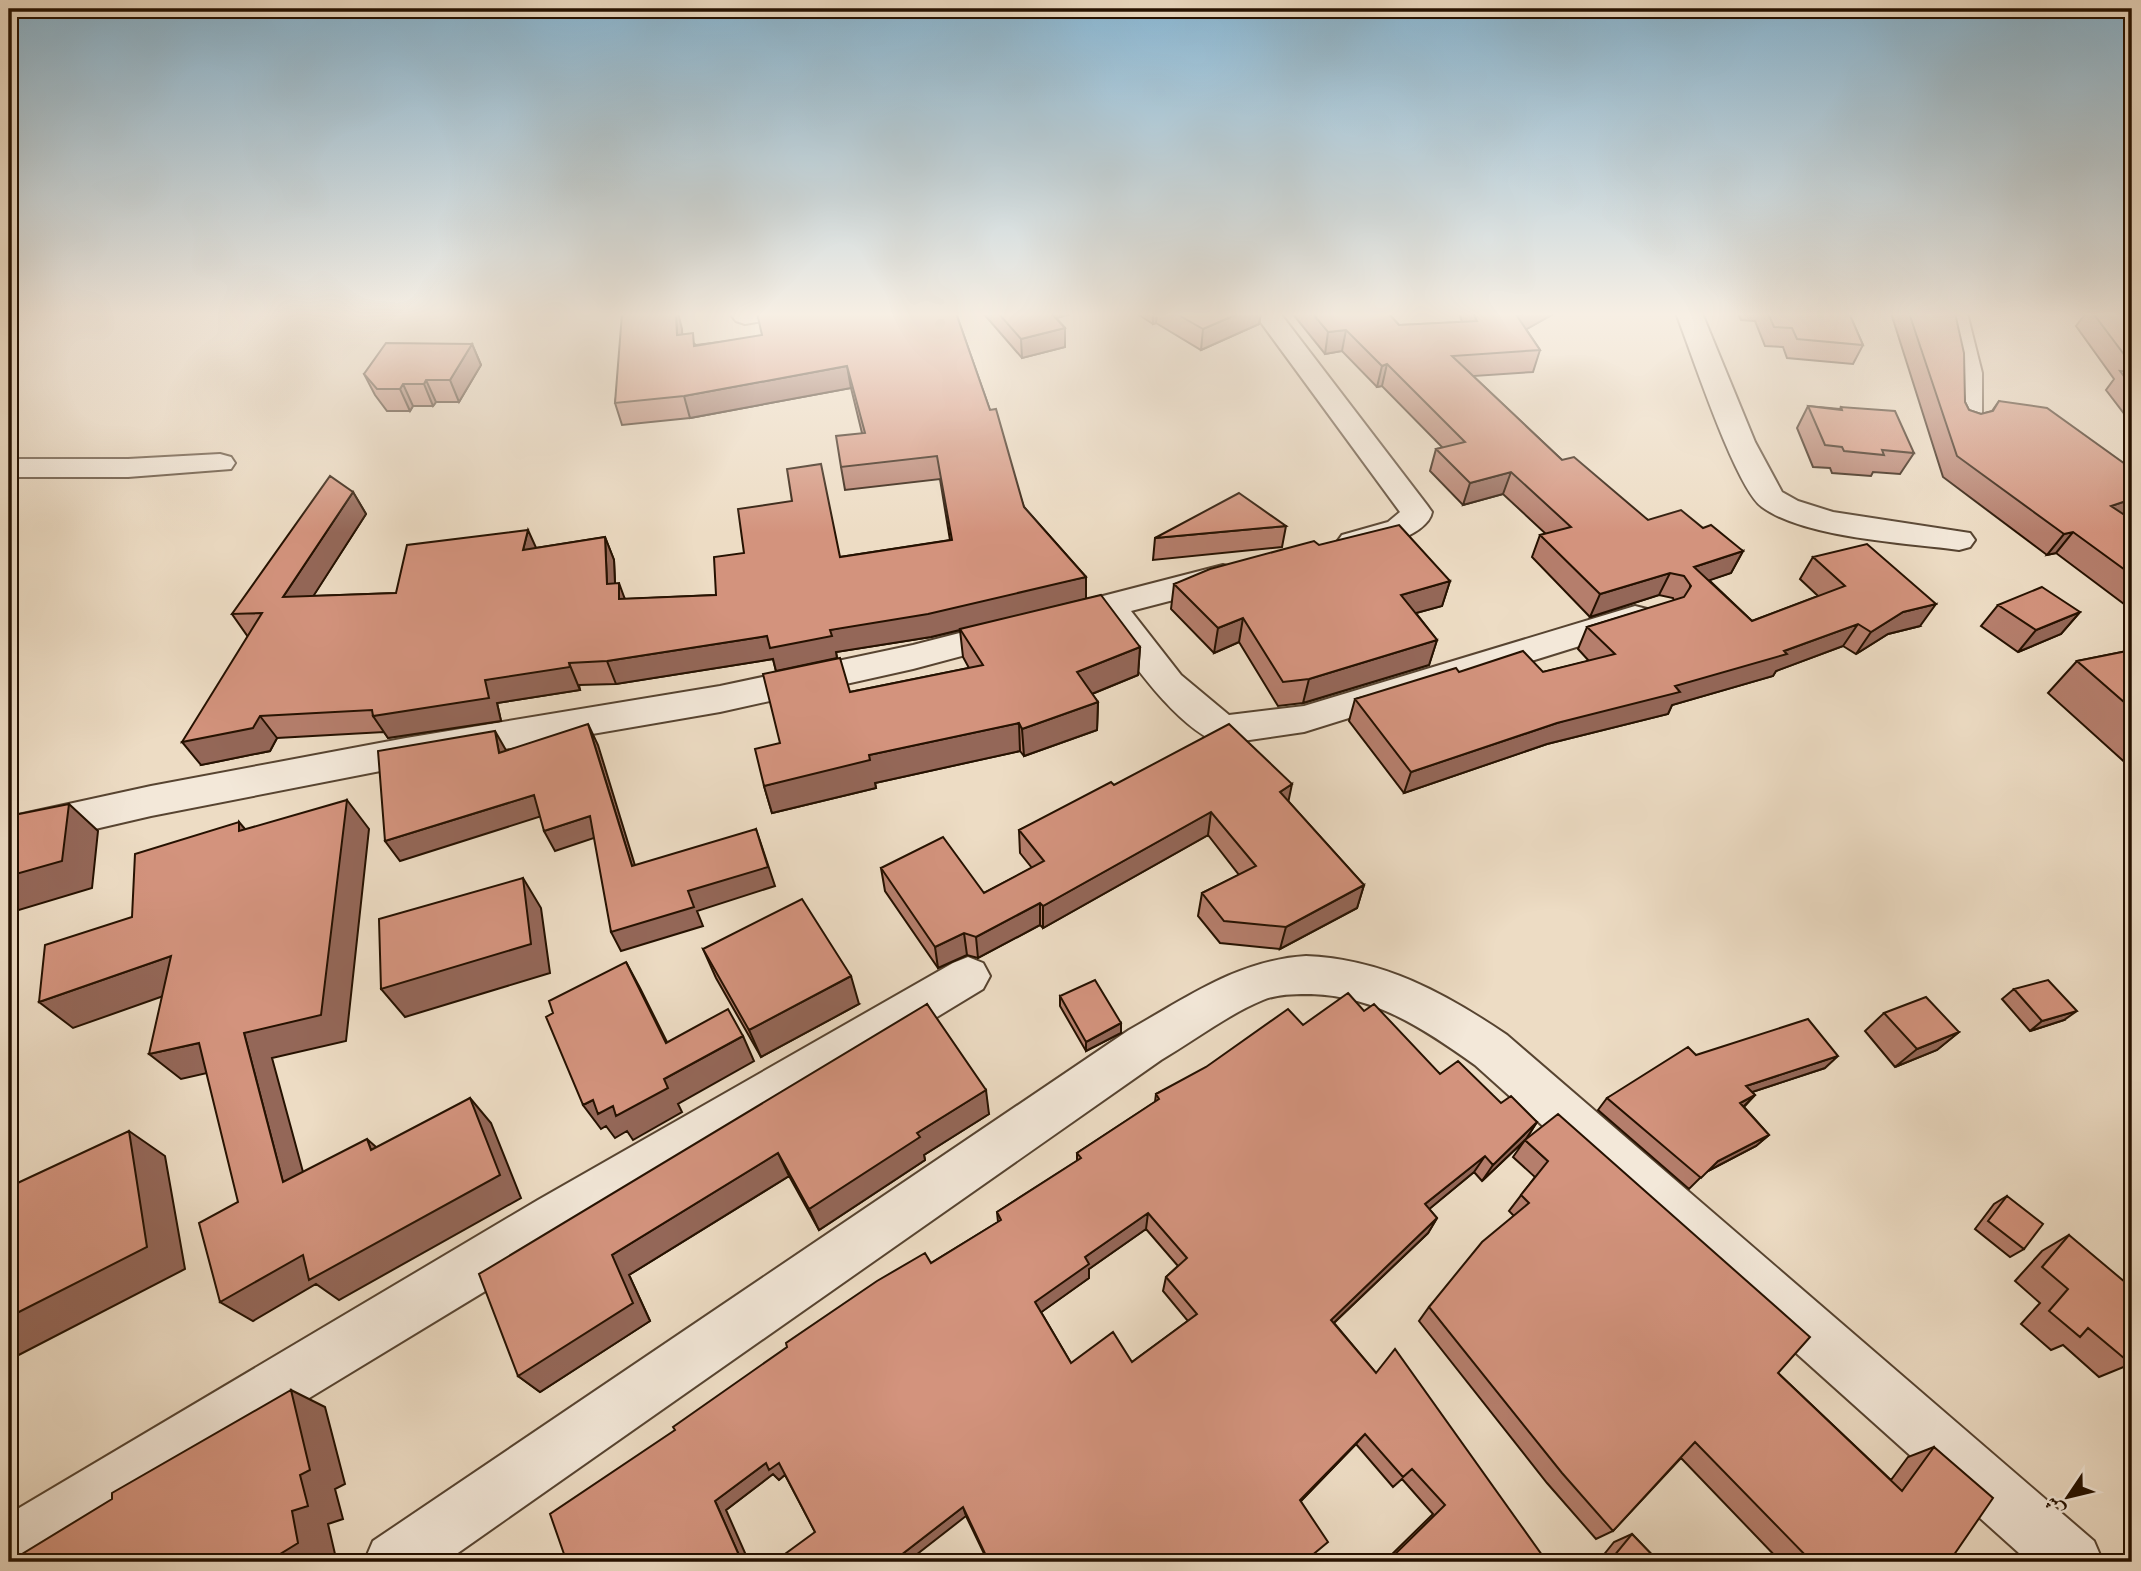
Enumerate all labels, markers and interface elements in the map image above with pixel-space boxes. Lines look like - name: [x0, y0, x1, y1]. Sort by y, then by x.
- north arrow: [2032, 1462, 2102, 1532]
- text: ش: [2040, 1490, 2073, 1521]

